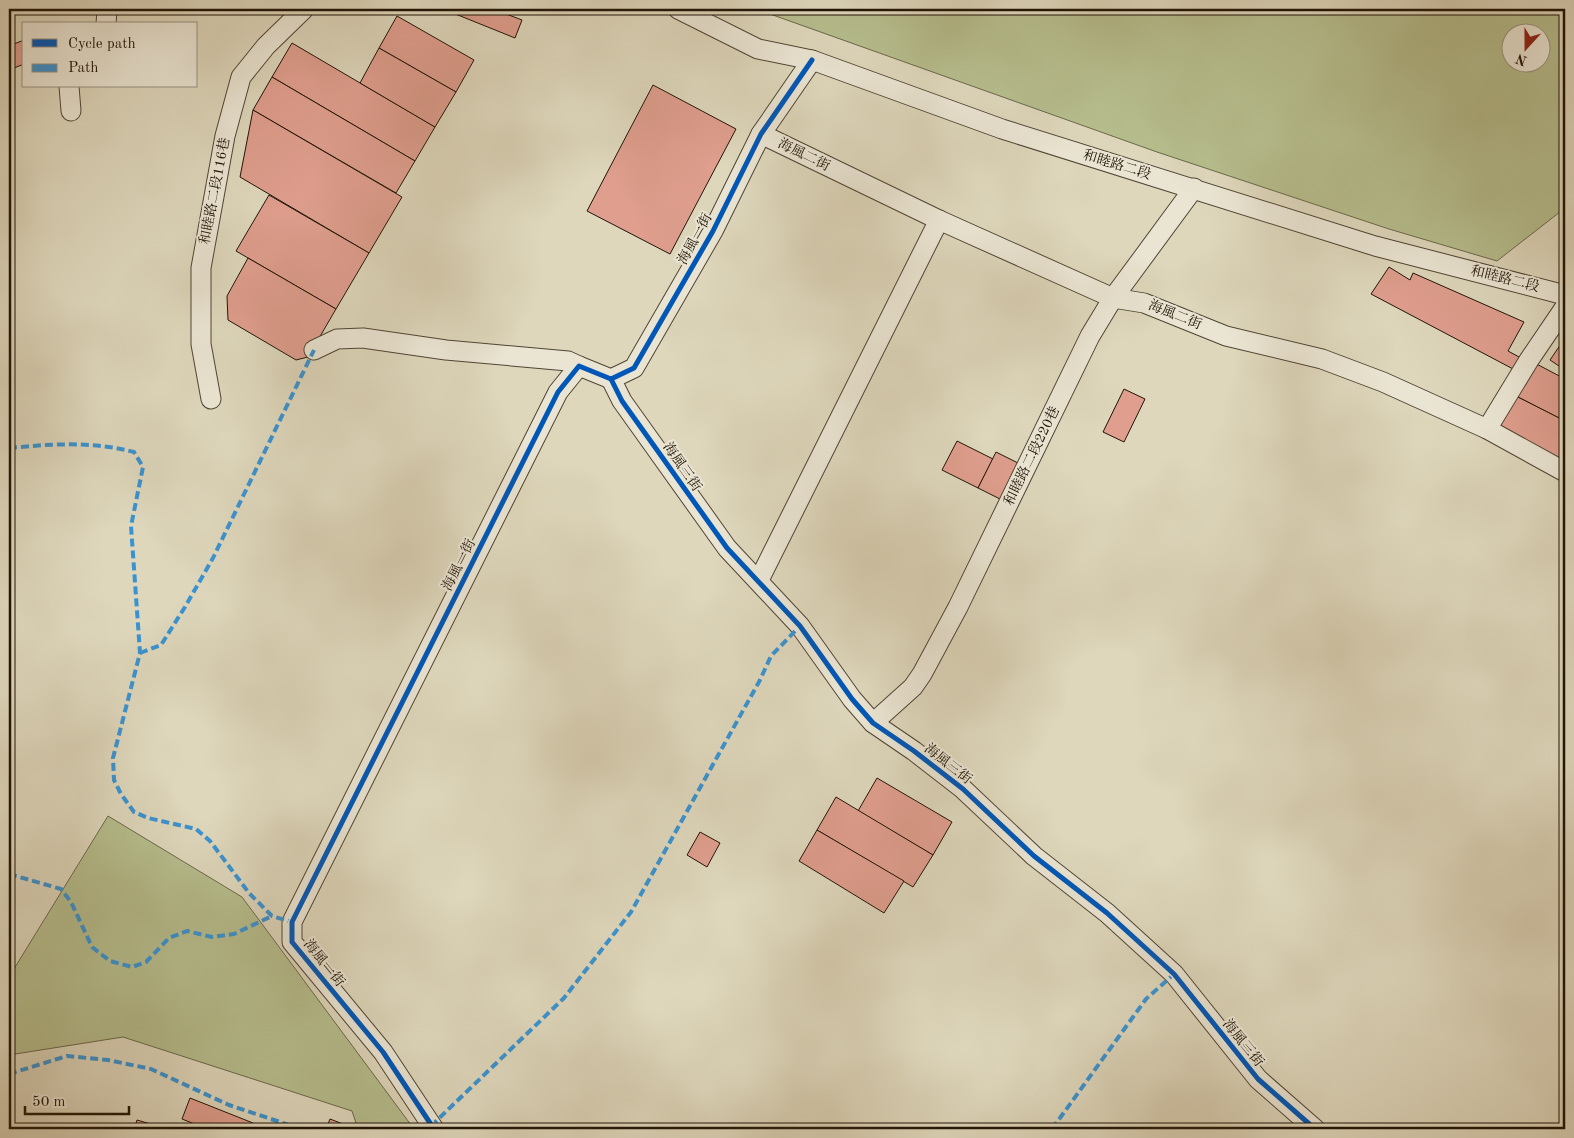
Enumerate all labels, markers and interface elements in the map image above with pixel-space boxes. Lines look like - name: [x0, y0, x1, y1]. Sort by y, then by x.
- legend: [22, 22, 198, 88]
- north arrow: [1502, 22, 1552, 72]
- text: Cycle path: [68, 37, 136, 52]
- text: N: [1514, 51, 1529, 68]
- text: Path: [68, 61, 98, 76]
- street label: 和睦路二段116巷: [197, 136, 232, 246]
- street label: 海風二街: [776, 136, 833, 174]
- street label: 和睦路二段: [1081, 147, 1153, 182]
- street label: 海風一街: [674, 211, 715, 267]
- street label: 和睦路二段: [1469, 263, 1541, 294]
- street label: 海風二街: [1146, 297, 1204, 332]
- street label: 和睦路二段220巷: [1001, 404, 1062, 508]
- street label: 海風三街: [660, 439, 705, 494]
- street label: 海風一街: [439, 536, 478, 593]
- street label: 海風三街: [922, 740, 975, 787]
- street label: 海風一街: [301, 936, 348, 989]
- street label: 海風三街: [1220, 1016, 1267, 1069]
- scale bar: [25, 1083, 129, 1115]
- text: 50 m: [32, 1095, 66, 1110]

